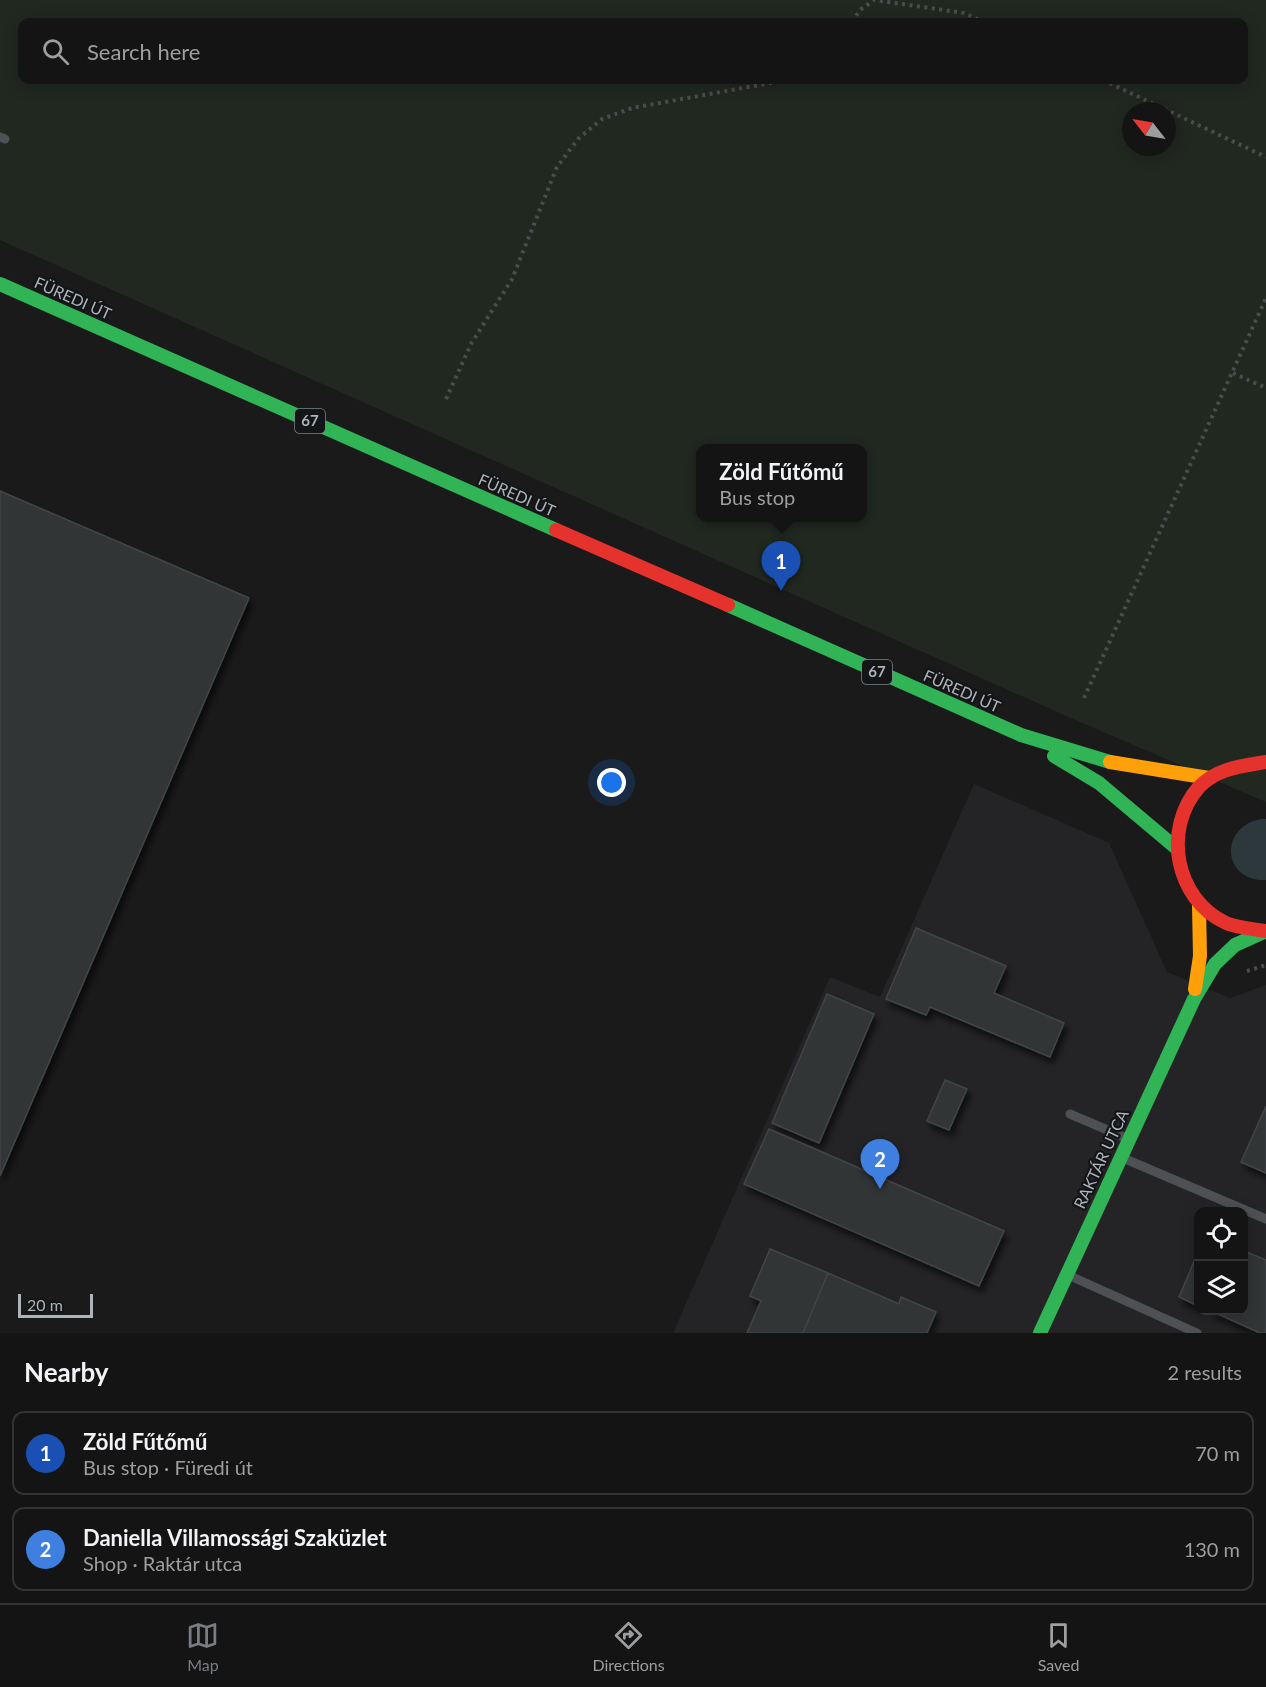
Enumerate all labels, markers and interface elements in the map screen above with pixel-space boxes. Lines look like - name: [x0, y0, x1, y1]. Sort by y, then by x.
- search box: [18, 18, 1248, 84]
- icon: search: [39, 35, 72, 68]
- text: Search here: [87, 38, 200, 65]
- north arrow: [1122, 102, 1176, 156]
- street label: FÜREDI ÚT: [32, 272, 115, 323]
- road number: 67: [295, 409, 325, 433]
- popup: [696, 444, 867, 522]
- text: Zöld Fűtőmű: [719, 458, 844, 485]
- street label: FÜREDI ÚT: [476, 469, 559, 520]
- text: Bus stop: [719, 485, 795, 509]
- pin: 1: [762, 542, 800, 591]
- road number: 67: [862, 660, 892, 684]
- street label: FÜREDI ÚT: [921, 665, 1004, 716]
- your location: [597, 768, 626, 797]
- street label: RAKTÁR UTCA: [1069, 1106, 1132, 1211]
- pin: 2: [860, 1140, 900, 1189]
- map controls: [1194, 1207, 1248, 1315]
- button: locate: [1194, 1207, 1248, 1261]
- button: layers: [1194, 1261, 1248, 1315]
- scale bar: [18, 1291, 93, 1318]
- text: 20 m: [27, 1295, 63, 1314]
- text: Nearby: [24, 1356, 109, 1388]
- text: 2 results: [1167, 1360, 1242, 1384]
- text: Zöld Fűtőmű: [83, 1428, 207, 1455]
- text: 1: [40, 1441, 51, 1465]
- text: 70 m: [1195, 1441, 1240, 1465]
- text: Bus stop · Füredi út: [83, 1455, 253, 1479]
- text: Daniella Villamossági Szaküzlet: [83, 1524, 387, 1551]
- text: 2: [40, 1537, 51, 1561]
- text: 130 m: [1184, 1537, 1240, 1561]
- text: Shop · Raktár utca: [83, 1551, 242, 1575]
- tab: Map: [186, 1619, 219, 1674]
- tab: Directions: [592, 1619, 665, 1674]
- tab: Saved: [1038, 1619, 1079, 1674]

